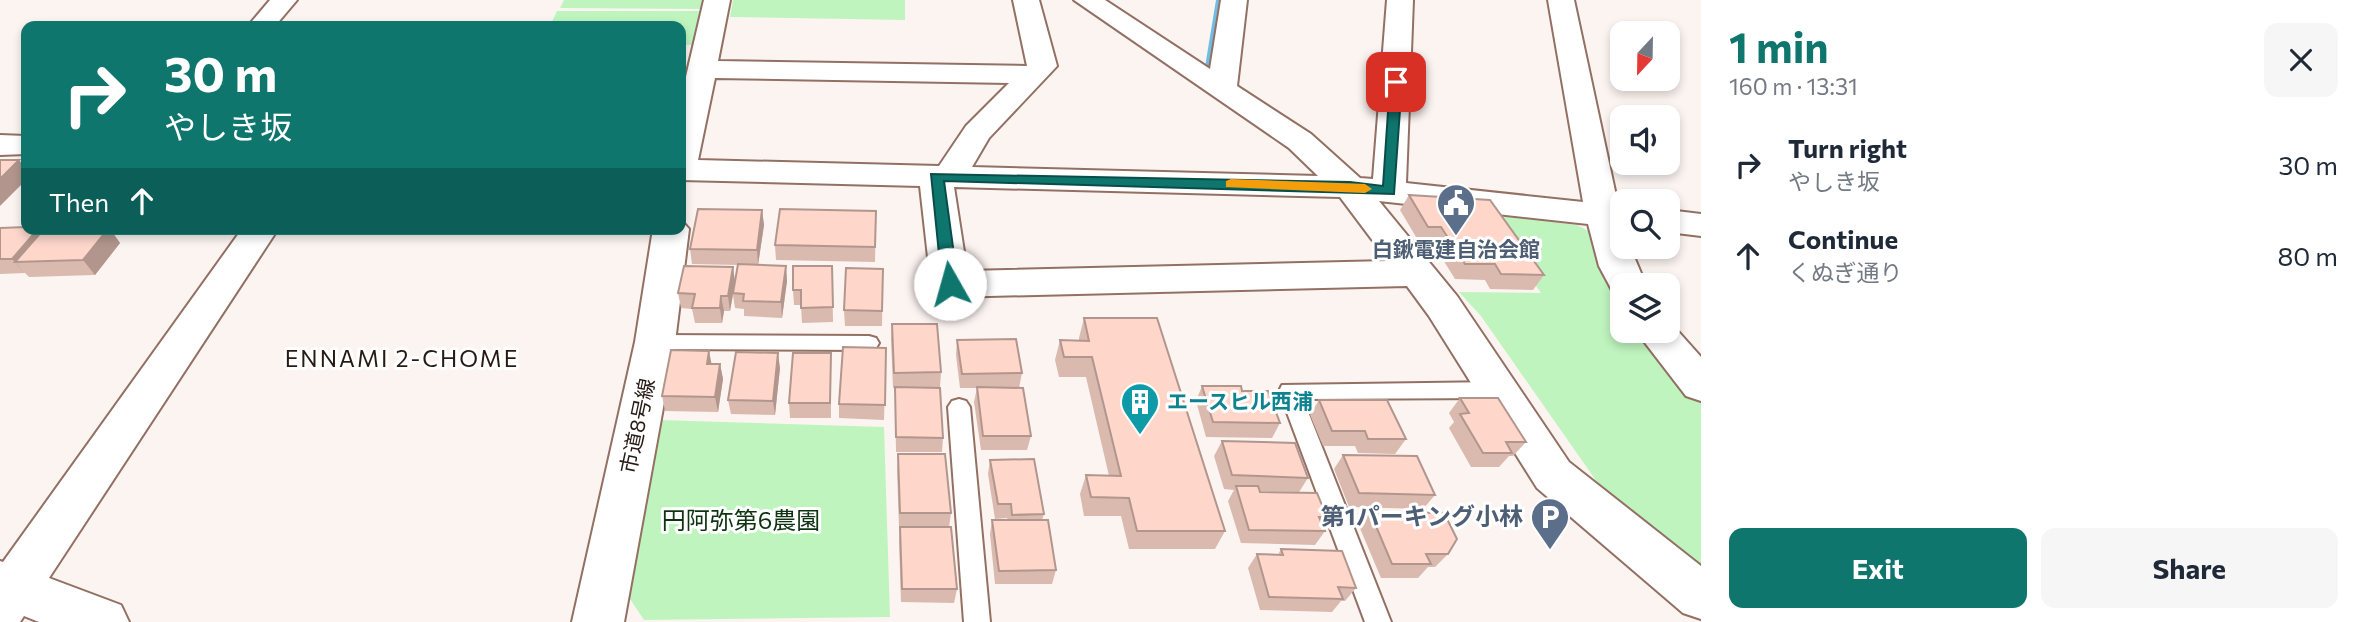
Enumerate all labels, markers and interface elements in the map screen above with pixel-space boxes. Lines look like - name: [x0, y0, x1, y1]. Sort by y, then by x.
- text: 1 min: [1729, 20, 1829, 72]
- north arrow: [1610, 21, 1680, 91]
- map controls: [1610, 21, 1680, 343]
- button: close: [2264, 23, 2338, 97]
- text: 30 m: [164, 42, 277, 102]
- icon: right: [49, 49, 140, 140]
- pin: [1366, 52, 1426, 112]
- icon: arrive: [1377, 63, 1415, 101]
- text: 160 m · 13:31: [1729, 72, 1858, 100]
- button: sound: [1610, 105, 1680, 175]
- text: やしき坂: [164, 106, 292, 146]
- text: Turn right: [1788, 132, 1907, 163]
- icon: right: [1729, 146, 1767, 184]
- text: 30 m: [2279, 149, 2338, 180]
- text: やしき坂: [1788, 167, 1880, 195]
- icon: ahead: [123, 182, 161, 220]
- public building icon: 白鍬電建自治会館: [1435, 182, 1477, 237]
- text: Then: [49, 186, 109, 217]
- button: search: [1610, 189, 1680, 259]
- text: Continue: [1788, 223, 1898, 254]
- place label: 白鍬電建自治会館: [1372, 236, 1540, 261]
- icon: ahead: [1729, 237, 1767, 275]
- text: 80 m: [2278, 240, 2338, 271]
- position arrow: [913, 247, 987, 321]
- text: くぬぎ通り: [1788, 258, 1903, 286]
- button: layers: [1610, 273, 1680, 343]
- district label: ENNAMI 2-CHOME: [285, 344, 519, 372]
- street label: 市道8号線: [614, 376, 659, 476]
- building icon: エースヒル西浦: [1119, 381, 1161, 436]
- place label: エースヒル西浦: [1167, 388, 1313, 413]
- parking icon: 第1パーキング小林: [1529, 496, 1571, 551]
- place label: 第1パーキング小林: [1321, 501, 1523, 530]
- park label: 円阿弥第6農園: [662, 505, 820, 534]
- button: Exit: [1729, 528, 2027, 608]
- button: Share: [2041, 528, 2338, 608]

